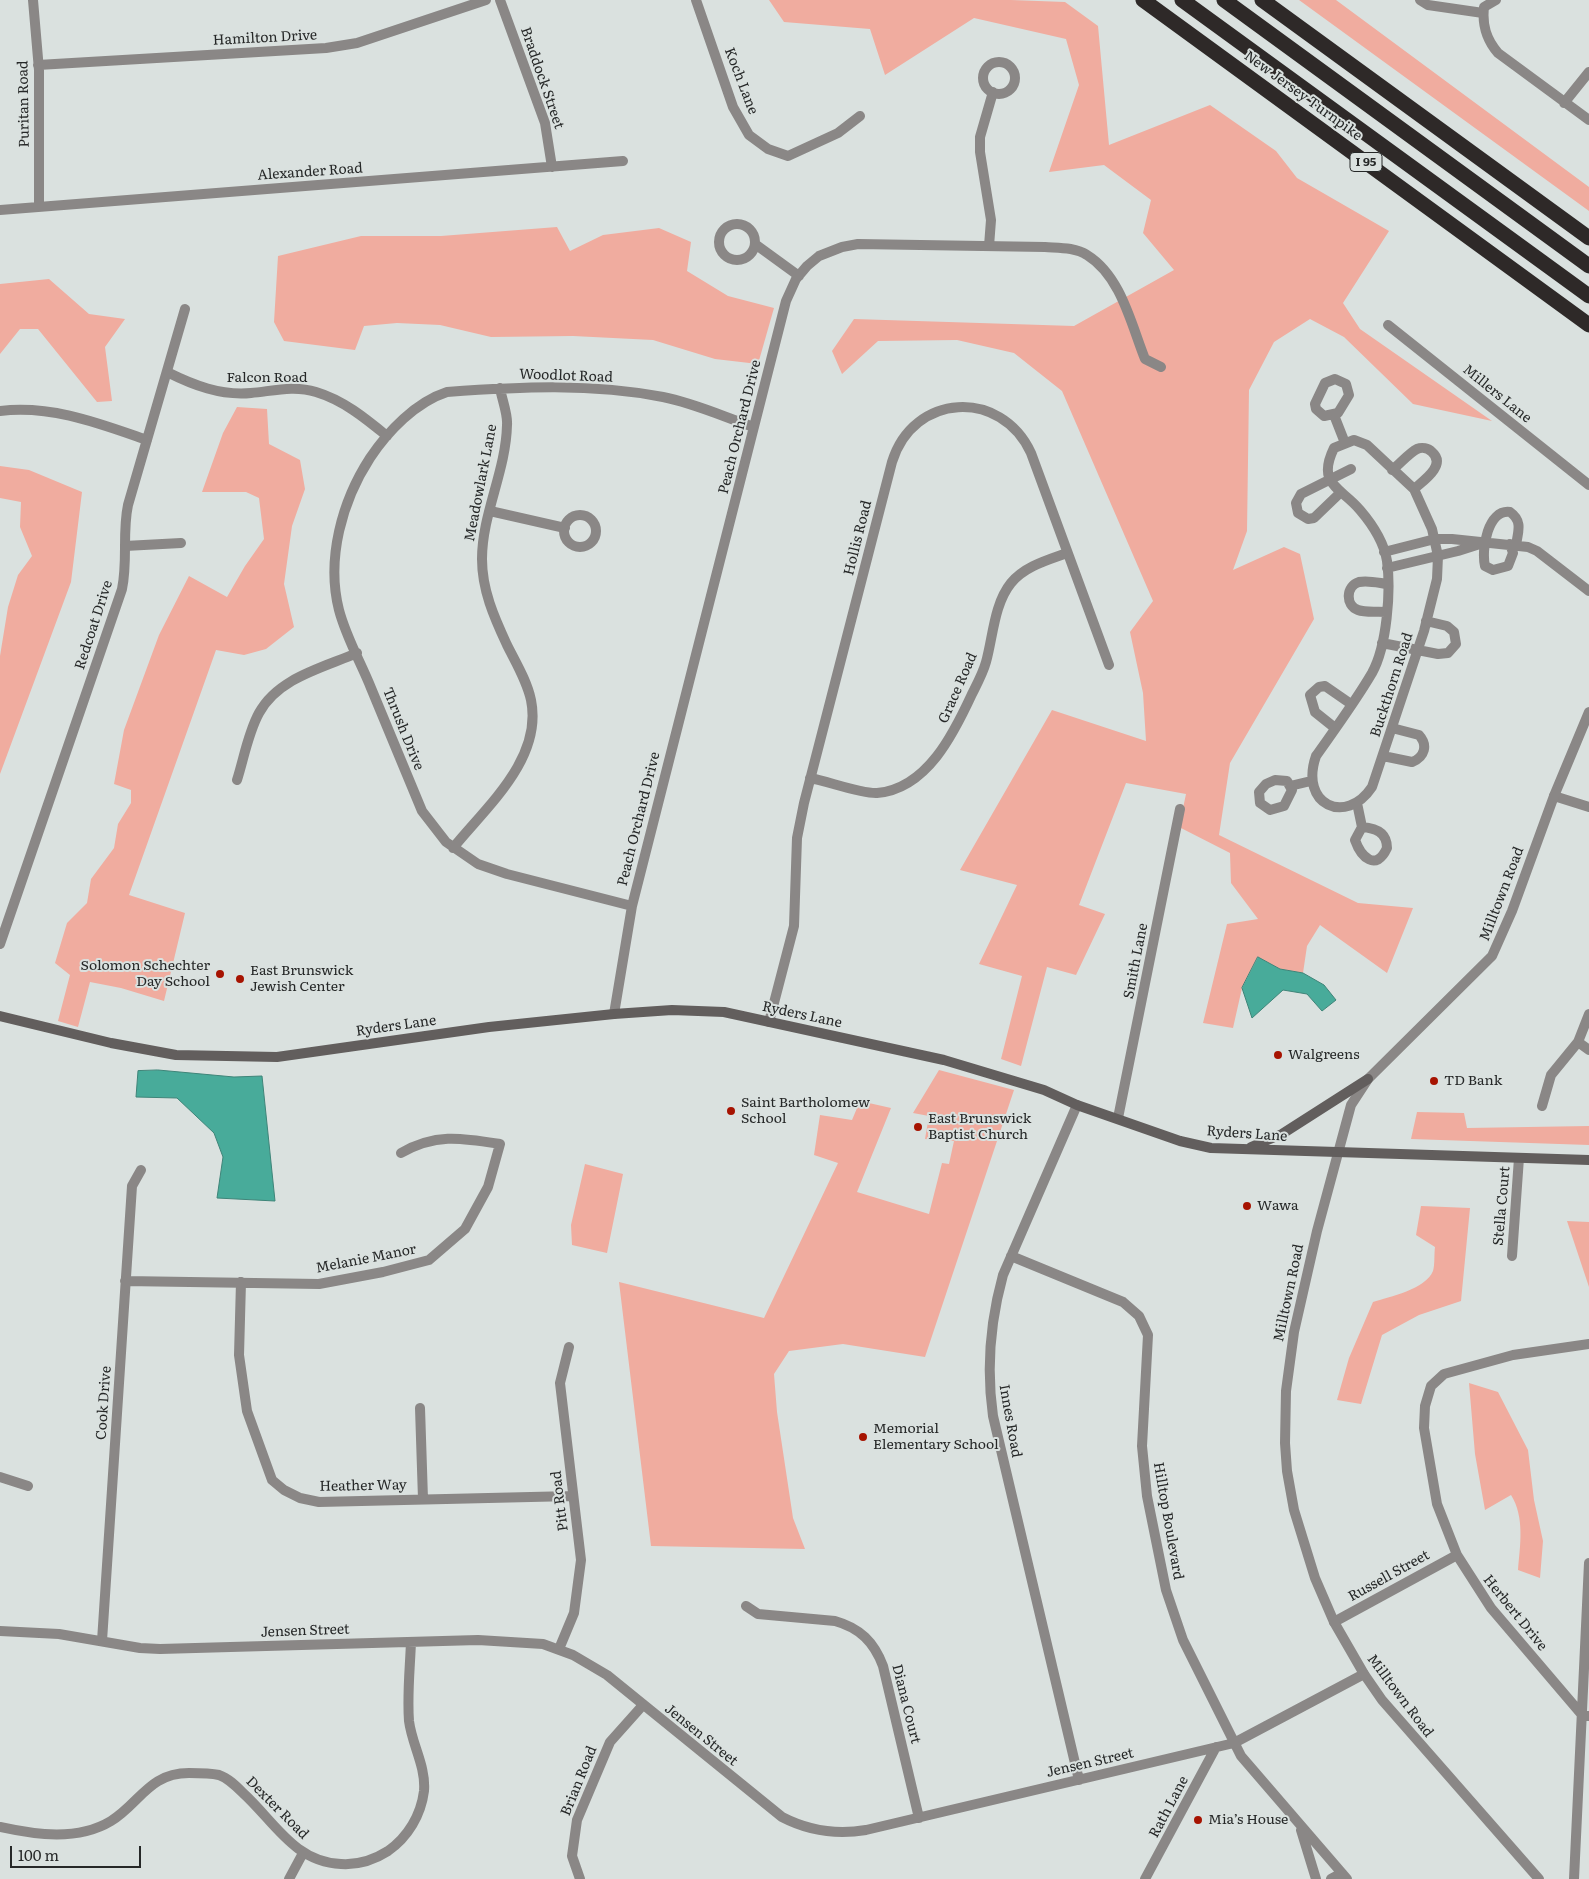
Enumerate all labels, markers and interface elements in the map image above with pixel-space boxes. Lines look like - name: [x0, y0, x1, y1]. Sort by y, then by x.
- street label: Braddock Street: [517, 25, 567, 131]
- street label: Hamilton Drive: [212, 27, 318, 49]
- street label: Koch Lane: [721, 45, 761, 117]
- street label: New Jersey Turnpike: [1241, 48, 1365, 144]
- street label: Puritan Road: [15, 60, 33, 148]
- road number: I 95: [1350, 152, 1382, 172]
- street label: Alexander Road: [257, 160, 363, 184]
- street label: Peach Orchard Drive: [715, 358, 765, 496]
- street label: Millers Lane: [1459, 361, 1535, 427]
- street label: Woodlot Road: [519, 366, 613, 386]
- street label: Falcon Road: [226, 370, 308, 386]
- street label: Meadowlark Lane: [461, 423, 501, 543]
- street label: Hollis Road: [841, 499, 875, 577]
- street label: Redcoat Drive: [72, 578, 116, 672]
- street label: Buckthorn Road: [1367, 631, 1417, 739]
- street label: Grace Road: [935, 650, 981, 726]
- street label: Thrush Drive: [379, 685, 427, 773]
- street label: Peach Orchard Drive: [614, 750, 664, 888]
- street label: Milltown Road: [1476, 845, 1528, 943]
- street label: Smith Lane: [1120, 922, 1152, 1000]
- place label: Solomon Schechter Day School: [81, 958, 210, 990]
- place label: East Brunswick Jewish Center: [250, 963, 353, 996]
- marker: Solomon Schechter Day School: [214, 968, 226, 980]
- marker: East Brunswick Jewish Center: [234, 973, 246, 985]
- street label: Ryders Lane: [761, 998, 843, 1032]
- street label: Ryders Lane: [355, 1012, 437, 1040]
- place label: Walgreens: [1288, 1047, 1359, 1063]
- marker: Walgreens: [1272, 1049, 1284, 1061]
- place label: TD Bank: [1444, 1073, 1502, 1089]
- marker: TD Bank: [1428, 1075, 1440, 1087]
- place label: Saint Bartholomew School: [741, 1095, 870, 1128]
- marker: Saint Bartholomew School: [725, 1105, 737, 1117]
- place label: East Brunswick Baptist Church: [928, 1111, 1031, 1144]
- marker: East Brunswick Baptist Church: [912, 1121, 924, 1133]
- street label: Ryders Lane: [1206, 1123, 1288, 1145]
- street label: Stella Court: [1490, 1166, 1514, 1246]
- place label: Wawa: [1257, 1198, 1299, 1214]
- marker: Wawa: [1241, 1200, 1253, 1212]
- street label: Melanie Manor: [314, 1241, 418, 1277]
- street label: Milltown Road: [1270, 1243, 1308, 1343]
- street label: Cook Drive: [93, 1365, 115, 1441]
- street label: Innes Road: [995, 1383, 1025, 1459]
- place label: Memorial Elementary School: [873, 1421, 999, 1454]
- marker: Memorial Elementary School: [857, 1431, 869, 1443]
- street label: Hilltop Boulevard: [1149, 1461, 1187, 1581]
- street label: Pitt Road: [548, 1470, 572, 1532]
- street label: Heather Way: [319, 1477, 407, 1495]
- street label: Russell Street: [1345, 1547, 1433, 1605]
- street label: Herbert Drive: [1479, 1572, 1551, 1654]
- street label: Jensen Street: [260, 1621, 350, 1641]
- street label: Milltown Road: [1363, 1651, 1437, 1741]
- street label: Diana Court: [888, 1662, 924, 1746]
- street label: Jensen Street: [661, 1700, 741, 1770]
- street label: Brian Road: [557, 1744, 601, 1818]
- street label: Jensen Street: [1045, 1745, 1135, 1781]
- street label: Dexter Road: [242, 1773, 312, 1843]
- street label: Rath Lane: [1146, 1773, 1192, 1841]
- place label: Mia’s House: [1208, 1812, 1288, 1828]
- marker: Mia’s House: [1192, 1814, 1204, 1826]
- scale bar: [12, 1836, 144, 1868]
- text: 100 m: [18, 1843, 59, 1866]

